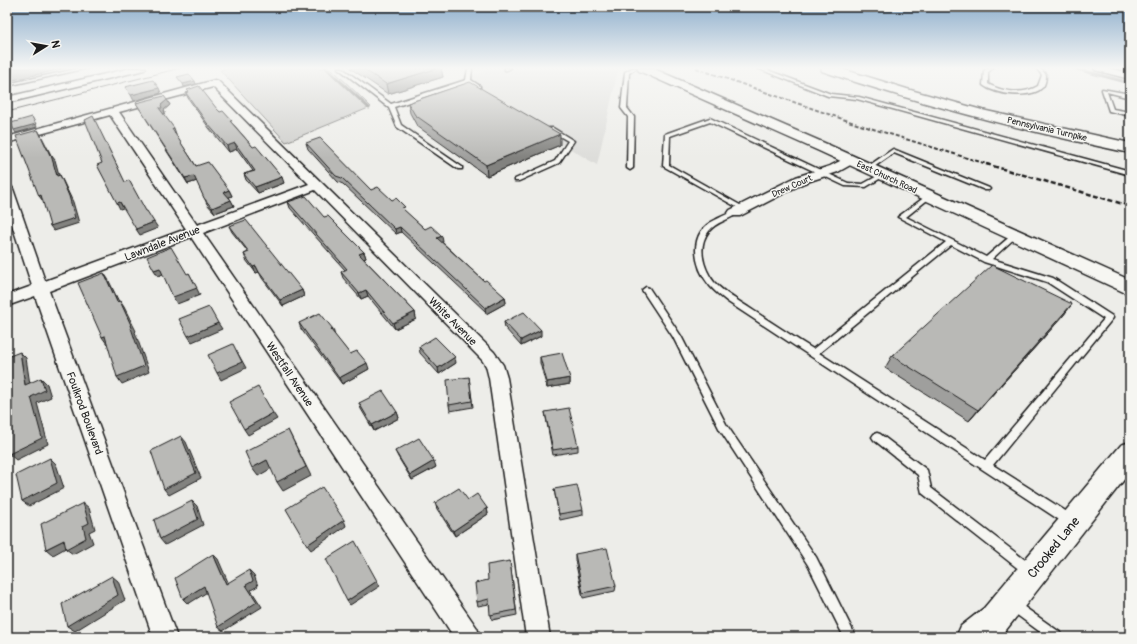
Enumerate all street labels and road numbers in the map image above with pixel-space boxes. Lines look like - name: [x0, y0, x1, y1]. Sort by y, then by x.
- street label: Pennsylvania Turnpike: [1006, 115, 1088, 144]
- street label: East Church Road: [855, 159, 919, 196]
- street label: Drew Court: [770, 173, 814, 200]
- street label: Lawndale Avenue: [123, 223, 202, 264]
- street label: White Avenue: [426, 295, 480, 349]
- street label: Westfall Avenue: [263, 340, 316, 409]
- street label: Foulkrod Boulevard: [64, 370, 106, 456]
- street label: Crooked Lane: [1024, 513, 1084, 581]

